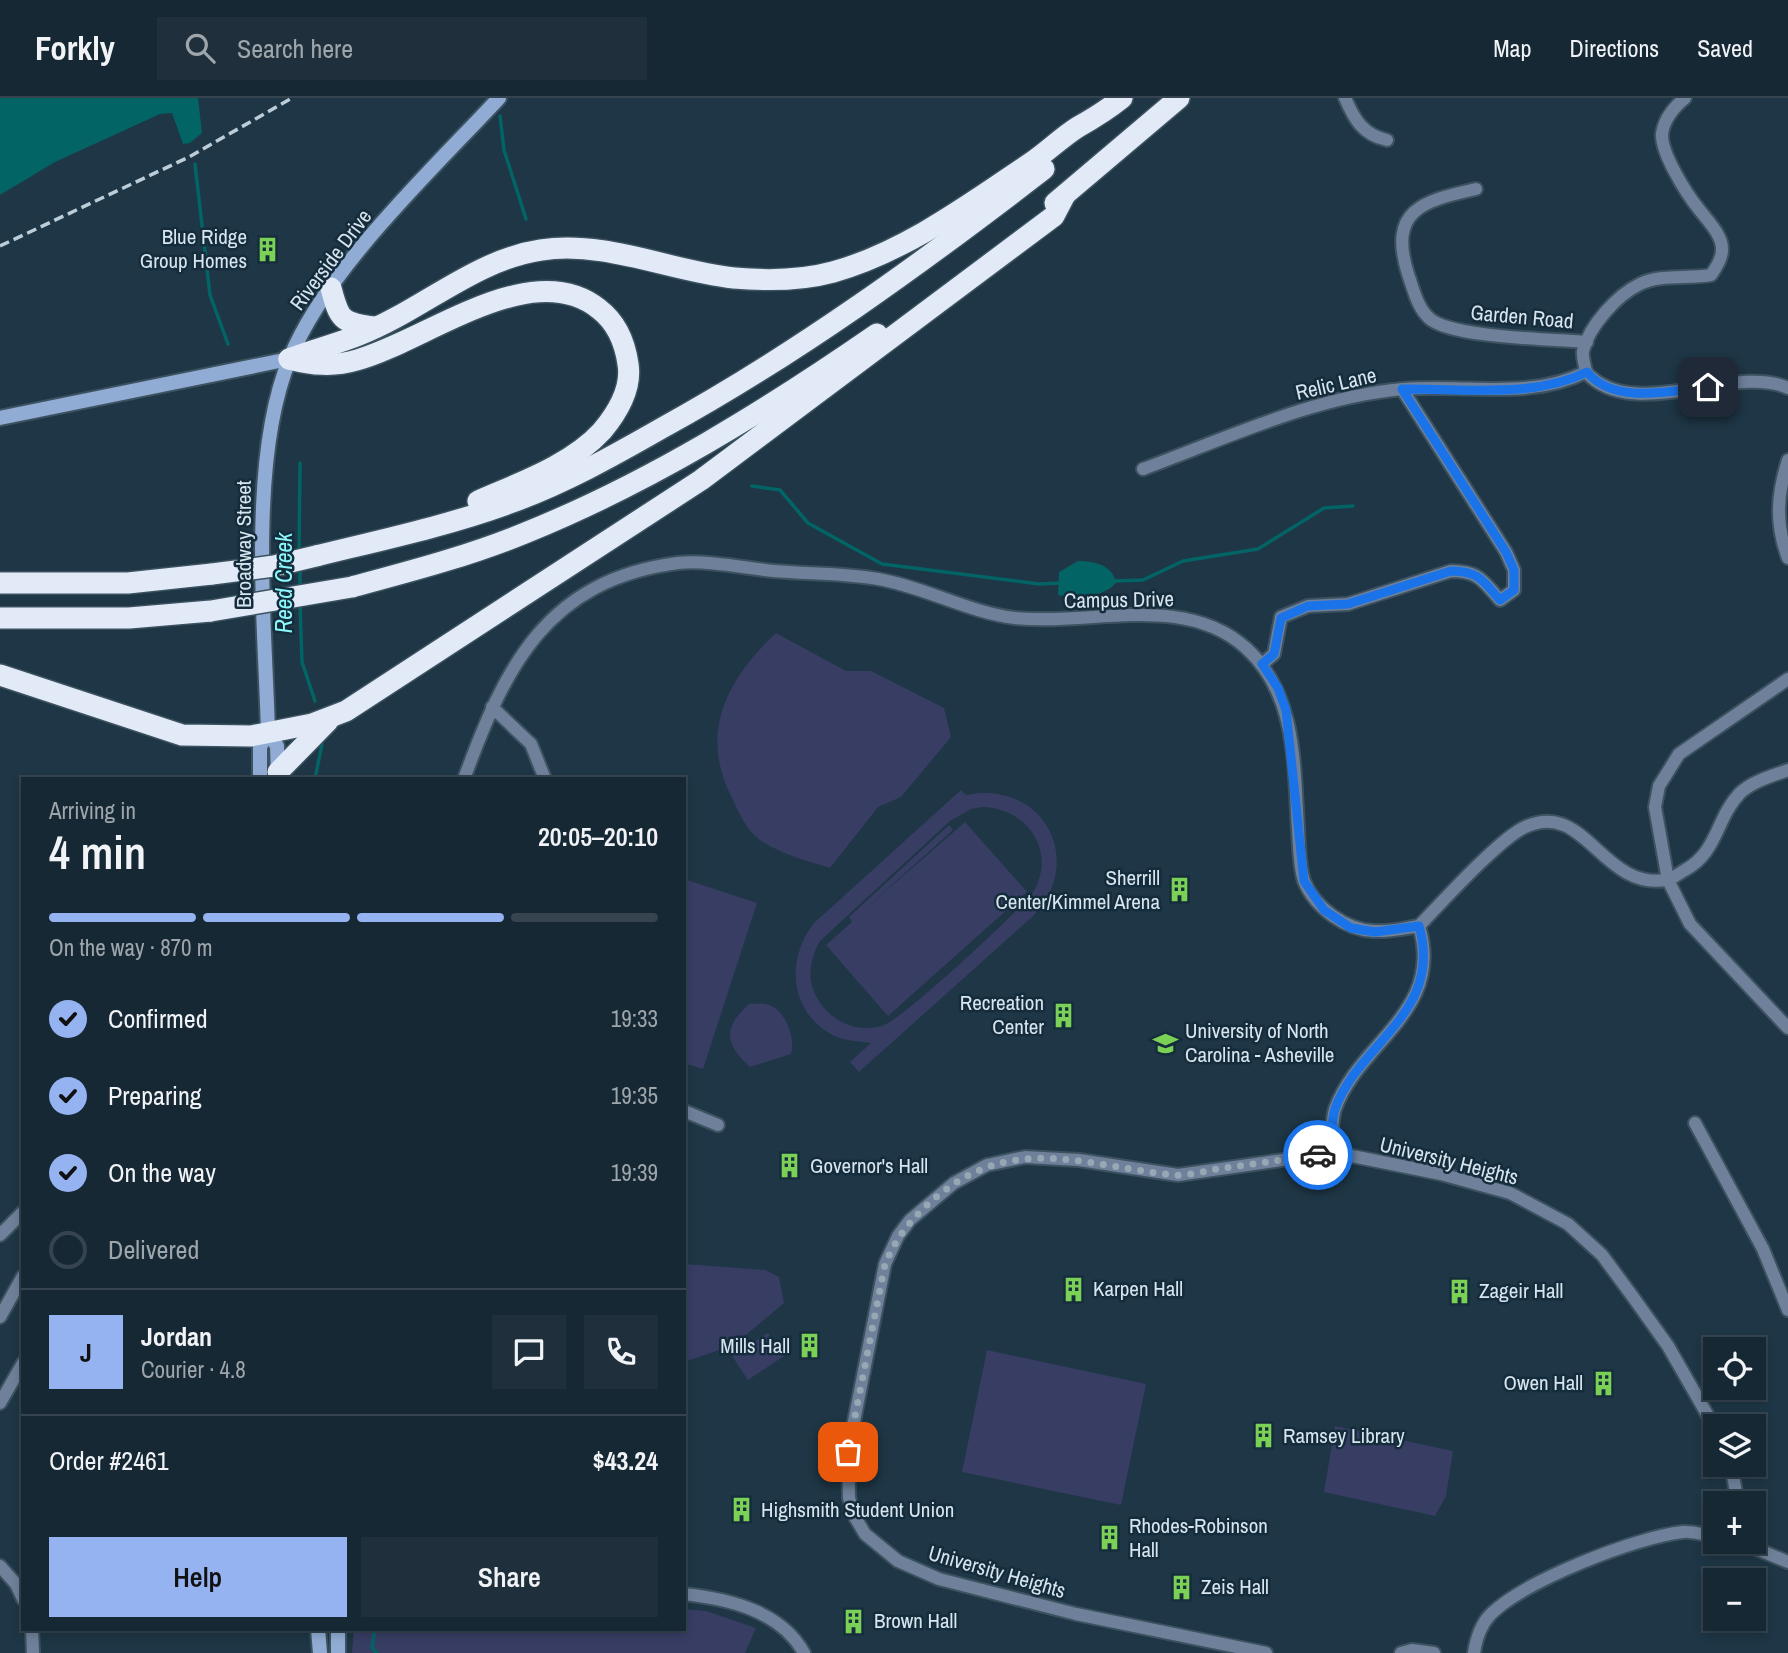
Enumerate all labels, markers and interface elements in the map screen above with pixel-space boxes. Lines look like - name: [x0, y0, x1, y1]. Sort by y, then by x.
- search box: [157, 17, 647, 80]
- text: Forkly: [35, 26, 115, 70]
- icon: search: [181, 29, 219, 67]
- text: Search here: [237, 31, 353, 66]
- text: Map: [1493, 32, 1531, 64]
- text: Directions: [1569, 32, 1659, 64]
- text: Saved: [1697, 32, 1753, 64]
- street label: Riverside Drive: [283, 203, 378, 316]
- place label: Blue Ridge Group Homes: [140, 222, 247, 275]
- building icon: Blue Ridge Group Homes: [253, 235, 281, 263]
- street label: Garden Road: [1469, 298, 1575, 335]
- pin: [1678, 357, 1738, 417]
- street label: Relic Lane: [1293, 360, 1379, 407]
- icon: home: [1689, 368, 1727, 406]
- street label: Broadway Street: [229, 480, 258, 608]
- water label: Reed Creek: [268, 531, 299, 633]
- street label: Campus Drive: [1064, 584, 1174, 615]
- text: Arriving in: [49, 795, 136, 826]
- text: 20:05–20:10: [538, 819, 658, 854]
- text: 4 min: [49, 821, 146, 883]
- place label: Sherrill Center/Kimmel Arena: [995, 863, 1160, 916]
- building icon: Sherrill Center/Kimmel Arena: [1166, 876, 1194, 904]
- text: On the way · 870 m: [49, 932, 213, 963]
- place label: Recreation Center: [960, 988, 1044, 1041]
- icon: check: [49, 1000, 87, 1038]
- text: Confirmed: [108, 1001, 208, 1036]
- building icon: Recreation Center: [1050, 1001, 1078, 1029]
- text: 19:33: [611, 1003, 658, 1034]
- place label: University of North Carolina - Asheville: [1185, 1016, 1334, 1069]
- school or university icon: University of North Carolina - Asheville: [1151, 1029, 1179, 1057]
- icon: check: [49, 1077, 87, 1115]
- text: Preparing: [108, 1078, 202, 1113]
- text: 19:35: [611, 1080, 658, 1111]
- courier: [1283, 1120, 1353, 1190]
- street label: University Heights: [1377, 1129, 1521, 1192]
- icon: car: [1299, 1136, 1337, 1174]
- place label: Governor's Hall: [810, 1151, 928, 1180]
- building icon: Governor's Hall: [776, 1152, 804, 1180]
- icon: check: [49, 1154, 87, 1192]
- text: On the way: [108, 1155, 216, 1190]
- text: 19:39: [611, 1157, 658, 1188]
- text: Delivered: [108, 1232, 199, 1267]
- place label: Karpen Hall: [1093, 1274, 1183, 1303]
- building icon: Karpen Hall: [1059, 1275, 1087, 1303]
- place label: Zageir Hall: [1479, 1276, 1563, 1305]
- building icon: Zageir Hall: [1445, 1277, 1473, 1305]
- button: chat: [492, 1315, 566, 1389]
- button: phone: [584, 1315, 658, 1389]
- text: Jordan: [141, 1319, 212, 1354]
- place label: Mills Hall: [720, 1331, 790, 1360]
- building icon: Mills Hall: [796, 1332, 824, 1360]
- text: J: [80, 1335, 92, 1370]
- map controls: [1703, 1337, 1766, 1631]
- button: locate: [1703, 1337, 1766, 1400]
- text: Courier · 4.8: [141, 1354, 246, 1385]
- place label: Owen Hall: [1504, 1368, 1583, 1397]
- building icon: Owen Hall: [1589, 1369, 1617, 1397]
- button: layers: [1703, 1414, 1766, 1477]
- place label: Ramsey Library: [1283, 1421, 1405, 1450]
- pin: [818, 1422, 878, 1482]
- building icon: Ramsey Library: [1249, 1422, 1277, 1450]
- icon: bag: [829, 1433, 867, 1471]
- text: Order #2461: [49, 1443, 169, 1478]
- text: $43.24: [593, 1443, 658, 1478]
- button: +: [1703, 1491, 1766, 1554]
- place label: Highsmith Student Union: [761, 1495, 954, 1524]
- building icon: Highsmith Student Union: [727, 1496, 755, 1524]
- place label: Rhodes-Robinson Hall: [1129, 1511, 1268, 1564]
- building icon: Rhodes-Robinson Hall: [1095, 1524, 1123, 1552]
- button: Help: [49, 1537, 347, 1617]
- button: Share: [361, 1537, 658, 1617]
- street label: University Heights: [925, 1538, 1069, 1605]
- button: −: [1703, 1568, 1766, 1631]
- place label: Zeis Hall: [1201, 1572, 1269, 1601]
- building icon: Zeis Hall: [1167, 1573, 1195, 1601]
- place label: Brown Hall: [874, 1606, 957, 1635]
- building icon: Brown Hall: [840, 1607, 868, 1635]

